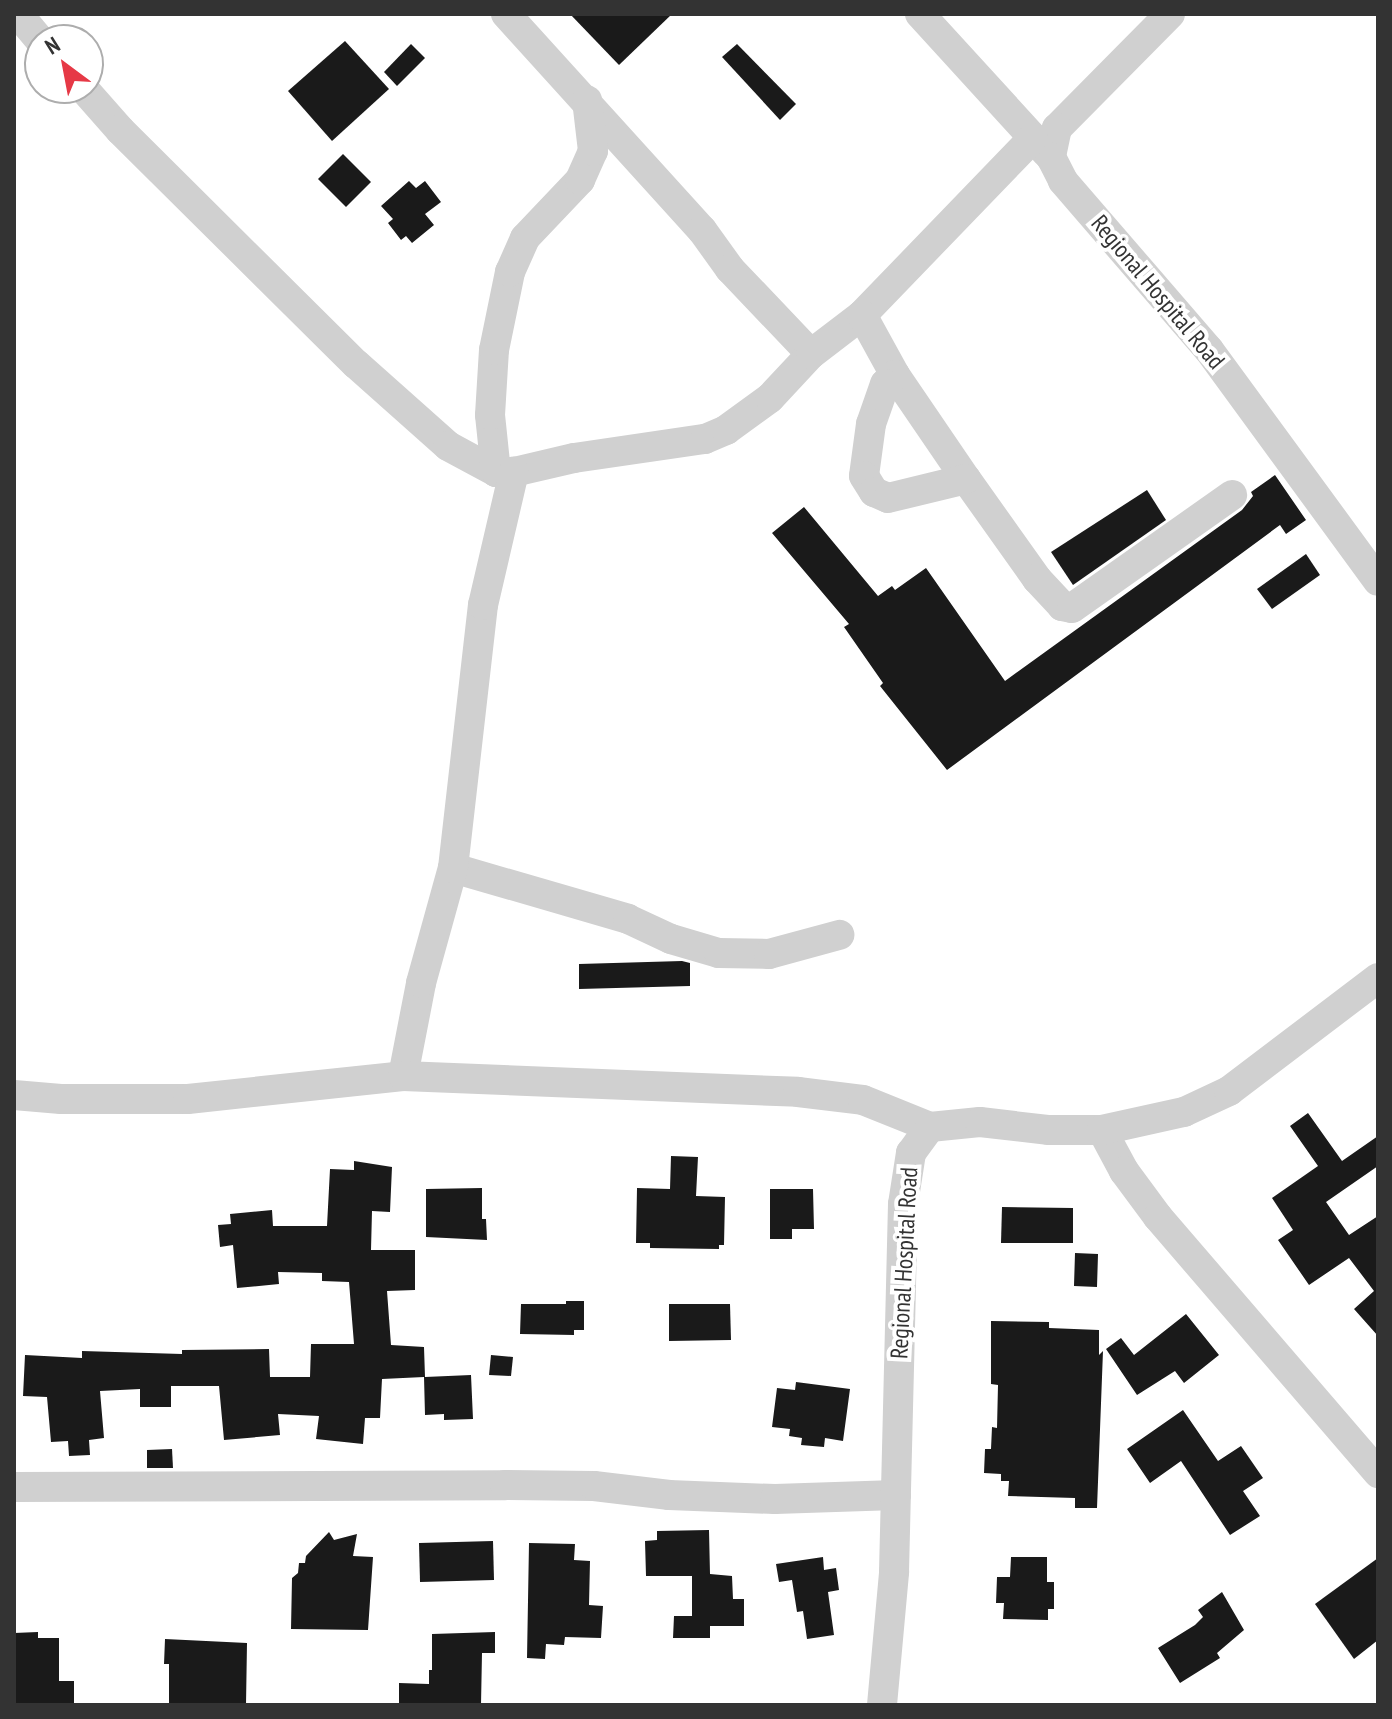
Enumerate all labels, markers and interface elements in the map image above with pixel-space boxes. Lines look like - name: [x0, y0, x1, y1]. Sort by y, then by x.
- north arrow: [24, 24, 104, 104]
- text: N: [40, 30, 65, 60]
- street label: Regional Hospital Road: [1085, 209, 1231, 375]
- street label: Regional Hospital Road: [885, 1166, 923, 1360]

